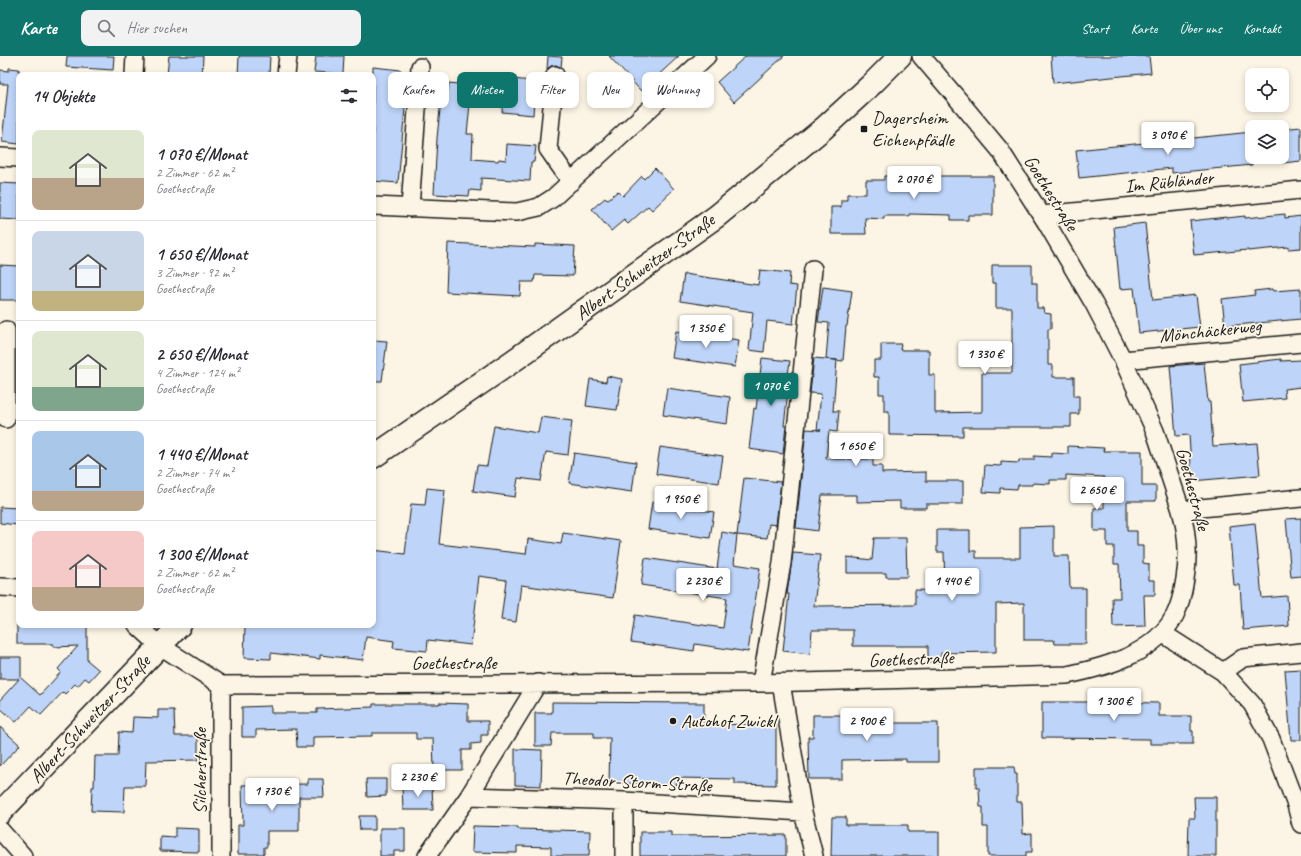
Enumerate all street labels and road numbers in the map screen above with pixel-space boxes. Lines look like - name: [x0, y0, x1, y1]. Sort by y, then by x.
- street label: Goethestraße: [1018, 151, 1085, 237]
- street label: Im Rübländer: [1124, 165, 1217, 199]
- street label: Albert-Schweitzer-Straße: [571, 207, 721, 326]
- street label: Mönchäckerweg: [1158, 314, 1263, 348]
- street label: Goethestraße: [1170, 445, 1216, 535]
- street label: Goethestraße: [868, 645, 956, 672]
- street label: Albert-Schweitzer-Straße: [24, 649, 157, 788]
- street label: Goethestraße: [412, 651, 498, 675]
- street label: Silcherstraße: [188, 726, 212, 814]
- street label: Theodor-Storm-Straße: [562, 766, 714, 798]

